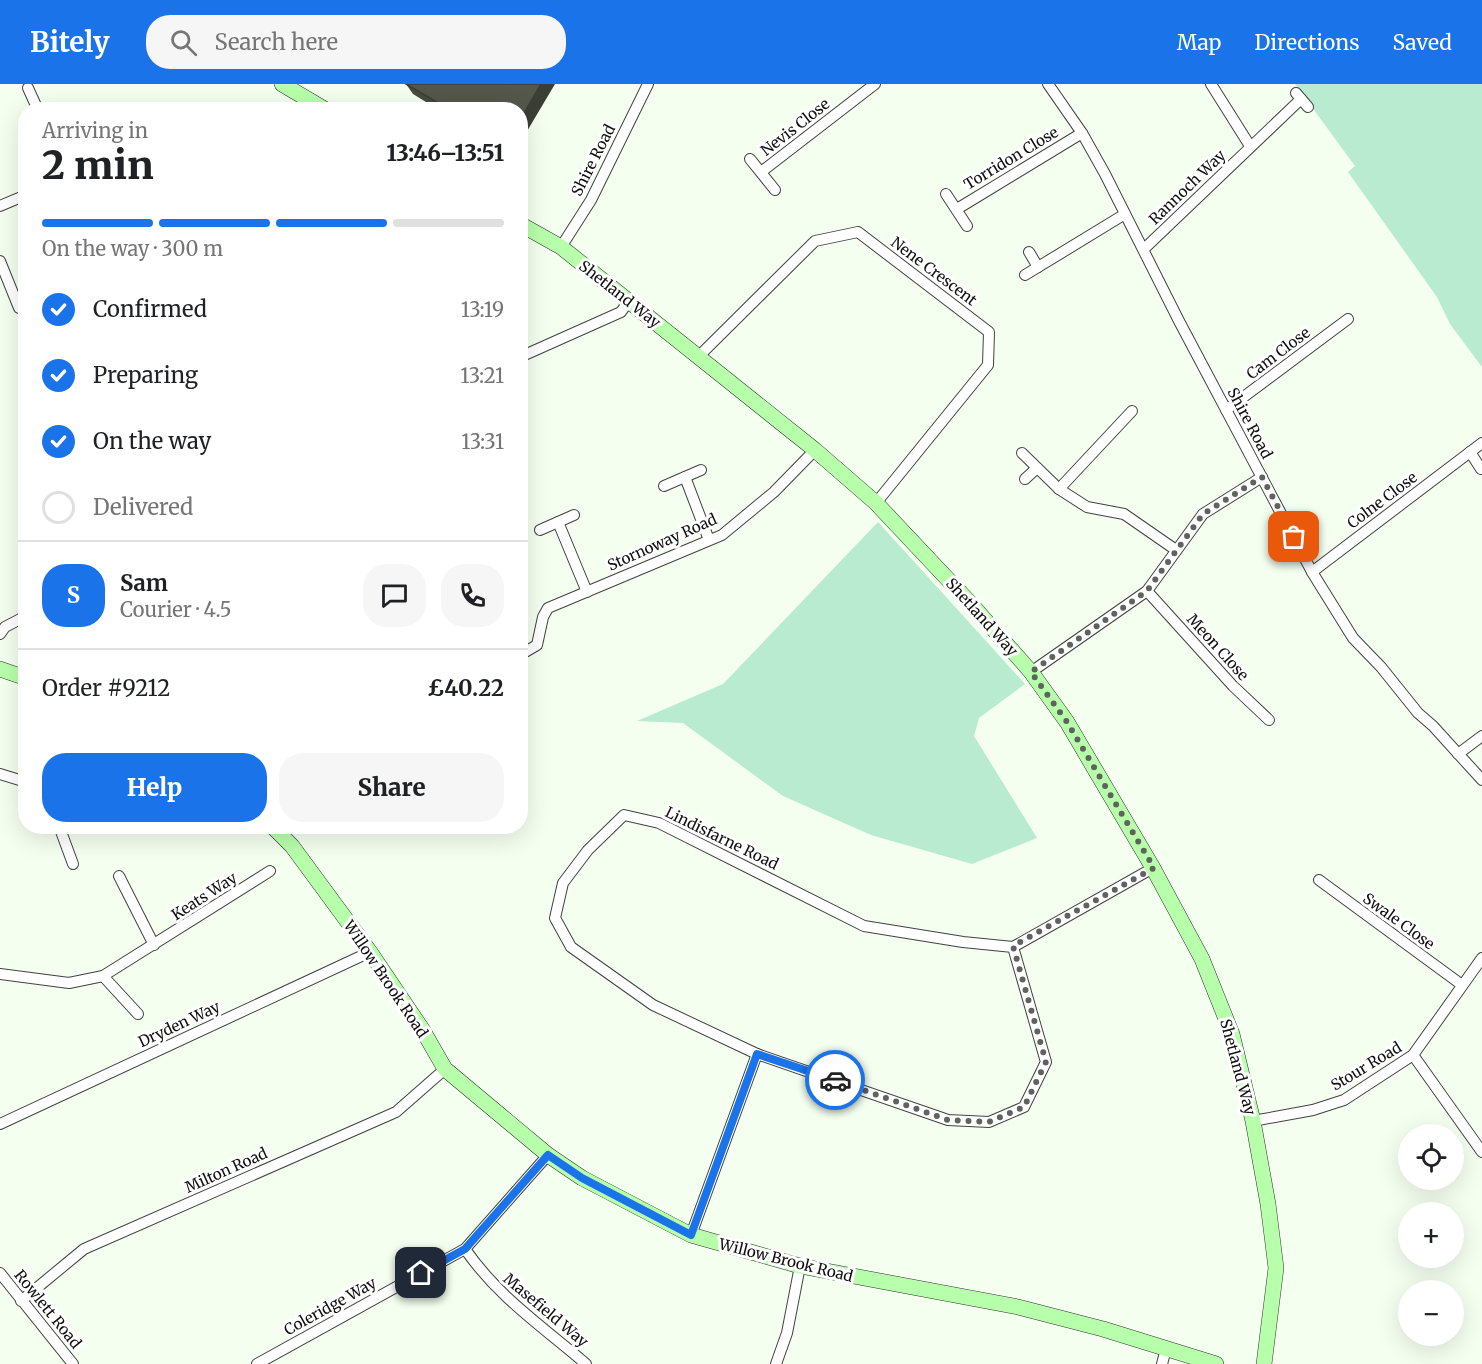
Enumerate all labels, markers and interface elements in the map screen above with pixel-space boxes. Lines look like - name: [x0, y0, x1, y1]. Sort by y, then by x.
- search box: [146, 15, 566, 69]
- text: Bitely: [30, 24, 110, 60]
- icon: search: [167, 26, 200, 59]
- text: Search here: [215, 28, 338, 56]
- text: Map: [1177, 29, 1221, 56]
- text: Directions: [1254, 29, 1359, 56]
- text: Saved: [1392, 29, 1452, 56]
- street label: Nevis Close: [757, 94, 833, 160]
- text: Arriving in: [42, 118, 148, 143]
- street label: Shire Road: [567, 121, 619, 199]
- street label: Torridon Close: [960, 122, 1062, 194]
- text: 13:46–13:51: [386, 139, 504, 167]
- text: 2 min: [42, 141, 154, 190]
- street label: Rannoch Way: [1145, 146, 1229, 228]
- street label: Nene Crescent: [887, 232, 981, 310]
- text: On the way · 300 m: [42, 236, 223, 261]
- street label: Shetland Way: [575, 256, 665, 332]
- icon: check: [42, 293, 75, 326]
- text: Confirmed: [93, 295, 207, 323]
- text: 13:19: [461, 297, 504, 322]
- street label: Cam Close: [1242, 323, 1314, 383]
- icon: check: [42, 359, 75, 392]
- text: Preparing: [93, 361, 198, 389]
- text: 13:21: [460, 363, 504, 388]
- street label: Shire Road: [1223, 384, 1277, 462]
- icon: check: [42, 425, 75, 458]
- text: On the way: [93, 427, 211, 455]
- text: 13:31: [461, 429, 504, 454]
- street label: Colne Close: [1343, 467, 1421, 532]
- text: Delivered: [93, 493, 193, 521]
- street label: Stornoway Road: [604, 509, 720, 575]
- pin: [1268, 511, 1319, 562]
- icon: bag: [1277, 520, 1310, 553]
- button: chat: [363, 564, 426, 627]
- button: phone: [441, 564, 504, 627]
- text: Sam: [120, 569, 168, 597]
- street label: Shetland Way: [942, 574, 1022, 660]
- text: S: [67, 581, 80, 609]
- text: Courier · 4.5: [120, 597, 232, 622]
- street label: Meon Close: [1183, 610, 1253, 684]
- text: Order #9212: [42, 674, 170, 702]
- text: £40.22: [428, 674, 504, 702]
- button: Help: [42, 753, 267, 822]
- button: Share: [279, 753, 504, 822]
- street label: Lindisfarne Road: [662, 802, 782, 874]
- street label: Keats Way: [168, 868, 240, 924]
- street label: Swale Close: [1359, 889, 1439, 953]
- street label: Willow Brook Road: [339, 916, 432, 1041]
- street label: Dryden Way: [135, 997, 223, 1051]
- street label: Shetland Way: [1216, 1017, 1260, 1117]
- street label: Stour Road: [1327, 1037, 1405, 1095]
- courier: [805, 1050, 865, 1110]
- icon: car: [819, 1064, 852, 1097]
- map controls: [1398, 1124, 1464, 1346]
- button: locate: [1398, 1124, 1464, 1190]
- street label: Milton Road: [182, 1143, 270, 1197]
- button: +: [1398, 1202, 1464, 1268]
- street label: Willow Brook Road: [716, 1234, 855, 1286]
- pin: [395, 1247, 446, 1298]
- icon: home: [404, 1256, 437, 1289]
- street label: Rowlett Road: [10, 1266, 86, 1352]
- street label: Masefield Way: [500, 1269, 592, 1351]
- street label: Coleridge Way: [281, 1273, 380, 1339]
- button: −: [1398, 1280, 1464, 1346]

